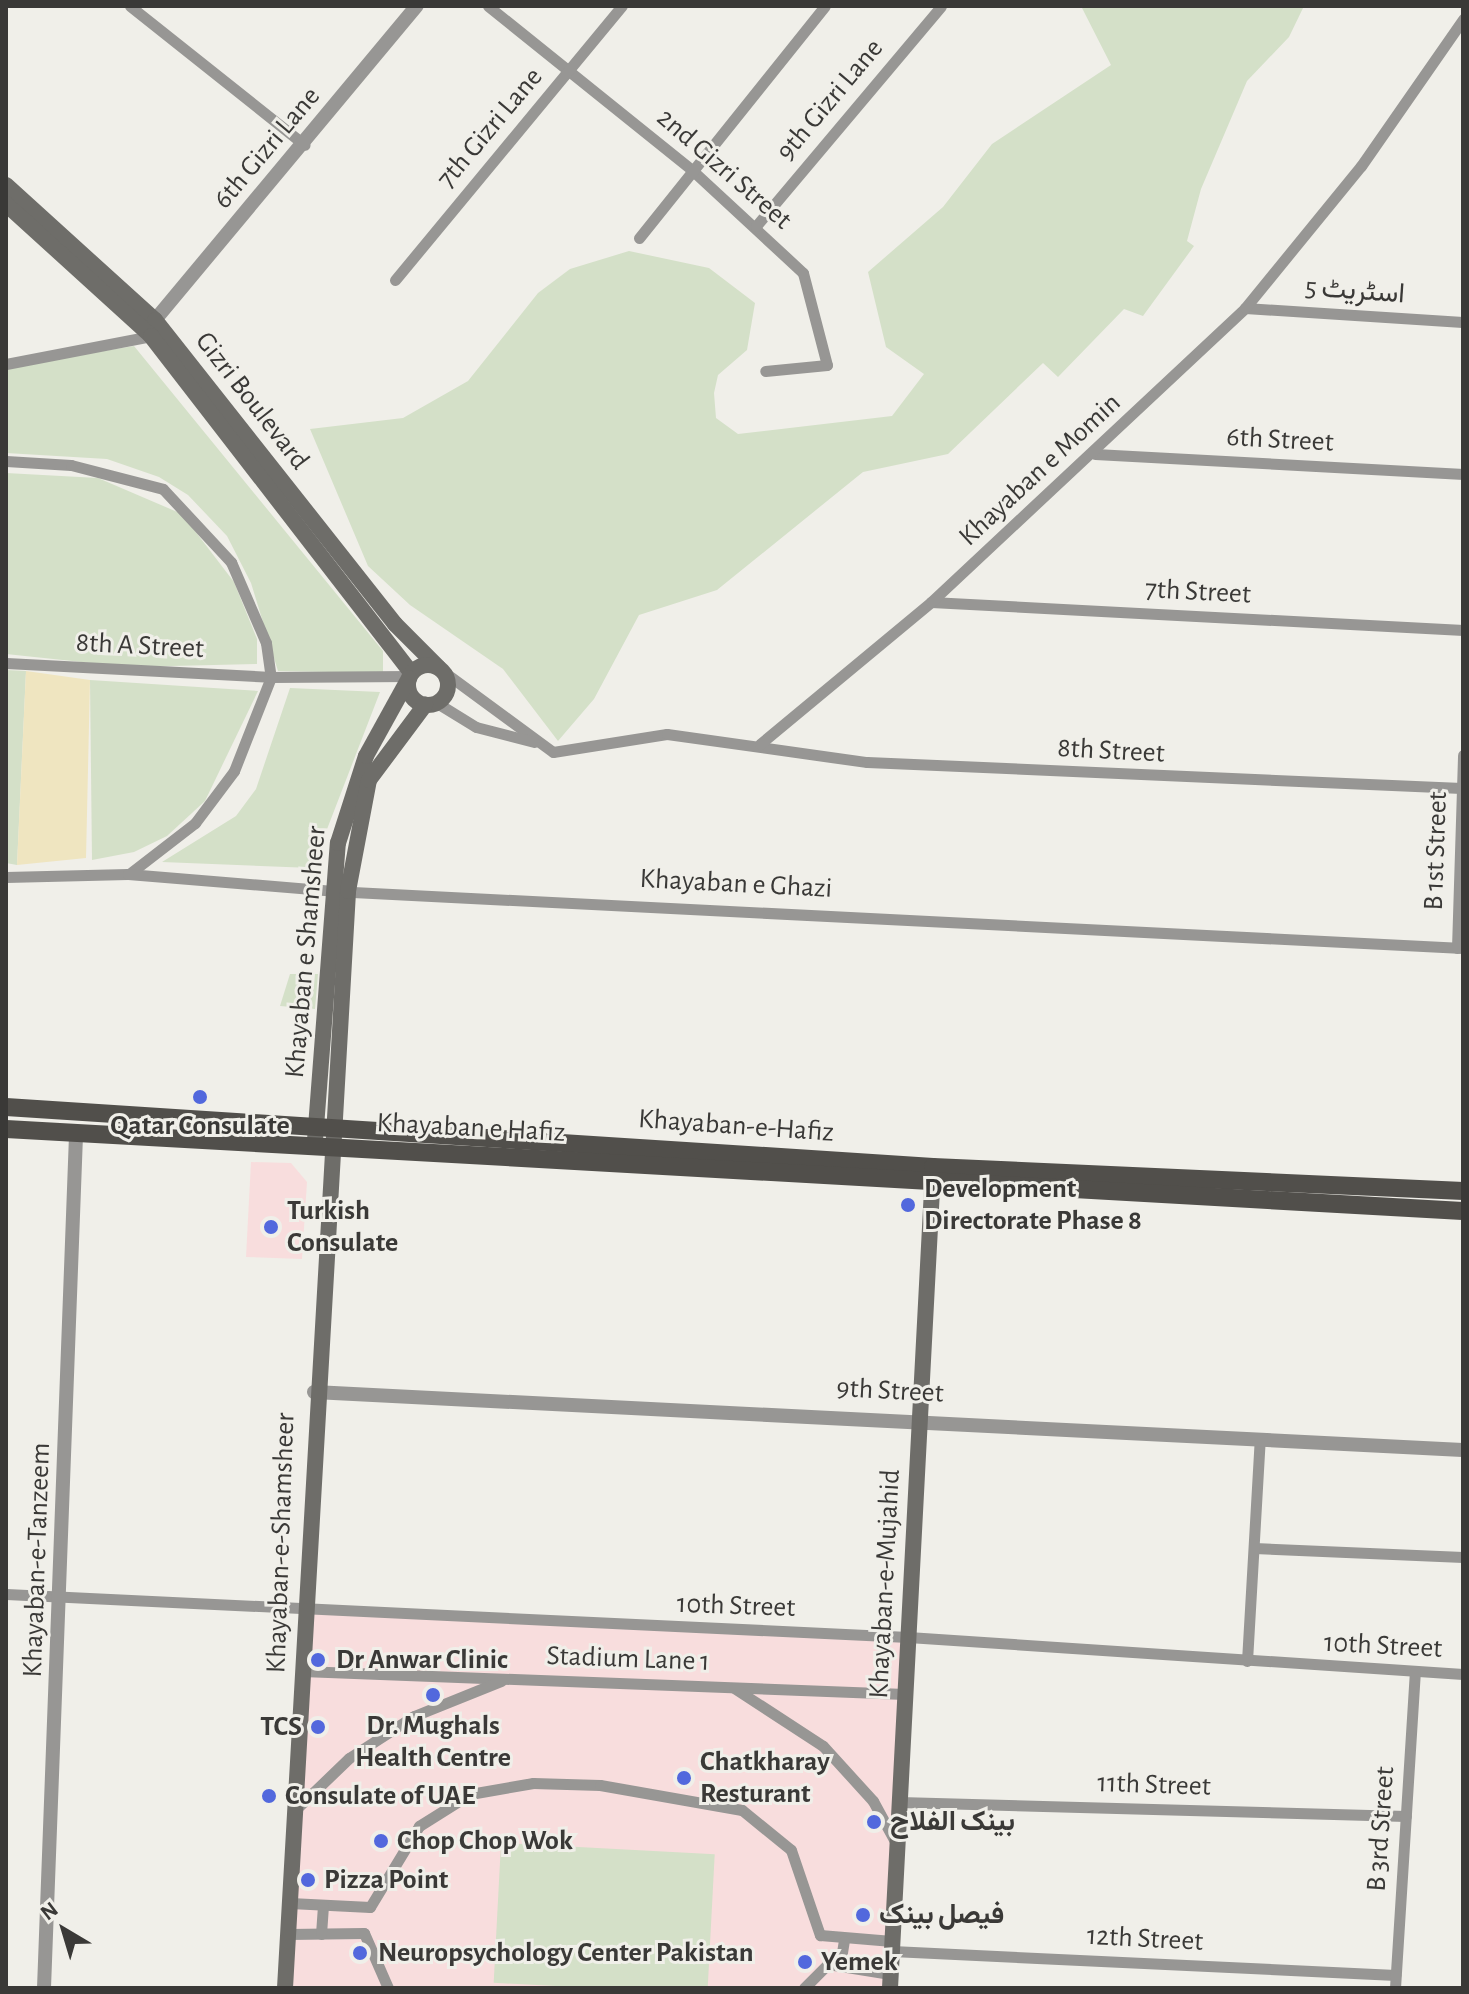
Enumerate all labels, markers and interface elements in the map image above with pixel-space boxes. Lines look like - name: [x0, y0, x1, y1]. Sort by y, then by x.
- street label: 9th Gizri Lane: [769, 32, 891, 168]
- street label: 7th Gizri Lane: [430, 61, 550, 195]
- street label: 6th Gizri Lane: [206, 80, 328, 216]
- street label: 2nd Gizri Street: [650, 101, 798, 237]
- street label: اسٹریٹ 5: [1304, 271, 1406, 311]
- street label: Gizri Boulevard: [188, 325, 316, 477]
- street label: Khayaban e Momin: [952, 386, 1128, 554]
- street label: 6th Street: [1226, 420, 1334, 460]
- street label: 7th Street: [1144, 572, 1252, 612]
- street label: 8th A Street: [75, 626, 205, 666]
- street label: 8th Street: [1057, 731, 1165, 771]
- street label: B 1st Street: [1417, 791, 1455, 911]
- street label: Khayaban e Shamsheer: [278, 825, 334, 1079]
- street label: Khayaban e Ghazi: [639, 862, 833, 906]
- marker: Qatar Consulate: [191, 1088, 209, 1106]
- street label: Khayaban-e-Hafiz: [637, 1102, 835, 1150]
- street label: Khayaban e Hafiz: [376, 1106, 566, 1150]
- place label: Qatar Consulate: [110, 1109, 290, 1143]
- place label: Development Directorate Phase 8: [924, 1172, 1142, 1238]
- place label: Turkish Consulate: [287, 1194, 398, 1260]
- marker: Development Directorate Phase 8: [899, 1196, 917, 1214]
- marker: Turkish Consulate: [262, 1218, 280, 1236]
- street label: 9th Street: [836, 1371, 944, 1411]
- street label: Khayaban-e-Shamsheer: [260, 1412, 302, 1674]
- street label: Khayaban-e-Tanzeem: [16, 1442, 58, 1678]
- street label: Khayaban-e-Mujahid: [862, 1468, 908, 1700]
- street label: 10th Street: [676, 1587, 796, 1625]
- street label: 10th Street: [1323, 1626, 1443, 1666]
- street label: Stadium Lane 1: [546, 1639, 710, 1679]
- place label: Dr Anwar Clinic: [336, 1643, 508, 1677]
- marker: Dr Anwar Clinic: [307, 1649, 329, 1671]
- marker: Dr. Mughals Health Centre: [422, 1684, 444, 1706]
- place label: Dr. Mughals Health Centre: [355, 1709, 511, 1775]
- place label: TCS: [260, 1710, 302, 1744]
- marker: TCS: [309, 1718, 327, 1736]
- place label: Chatkharay Resturant: [700, 1745, 830, 1811]
- street label: B 3rd Street: [1360, 1765, 1402, 1893]
- street label: 11th Street: [1097, 1766, 1211, 1804]
- marker: Chatkharay Resturant: [675, 1769, 693, 1787]
- place label: Consulate of UAE: [285, 1779, 475, 1813]
- marker: Consulate of UAE: [260, 1787, 278, 1805]
- place label: بینک الفلاح: [890, 1805, 1015, 1839]
- marker: بینک الفلاح: [865, 1813, 883, 1831]
- place label: Chop Chop Wok: [397, 1824, 573, 1858]
- marker: Chop Chop Wok: [372, 1832, 390, 1850]
- place label: Pizza Point: [324, 1863, 448, 1897]
- marker: Pizza Point: [299, 1871, 317, 1889]
- north arrow: [24, 1890, 104, 1970]
- text: N: [36, 1898, 62, 1924]
- place label: فیصل بینک: [879, 1898, 1004, 1932]
- marker: فیصل بینک: [854, 1906, 872, 1924]
- street label: 12th Street: [1086, 1919, 1204, 1959]
- place label: Neuropsychology Center Pakistan: [378, 1936, 754, 1970]
- marker: Neuropsychology Center Pakistan: [349, 1942, 371, 1964]
- place label: Yemek: [821, 1945, 898, 1979]
- marker: Yemek: [796, 1953, 814, 1971]

